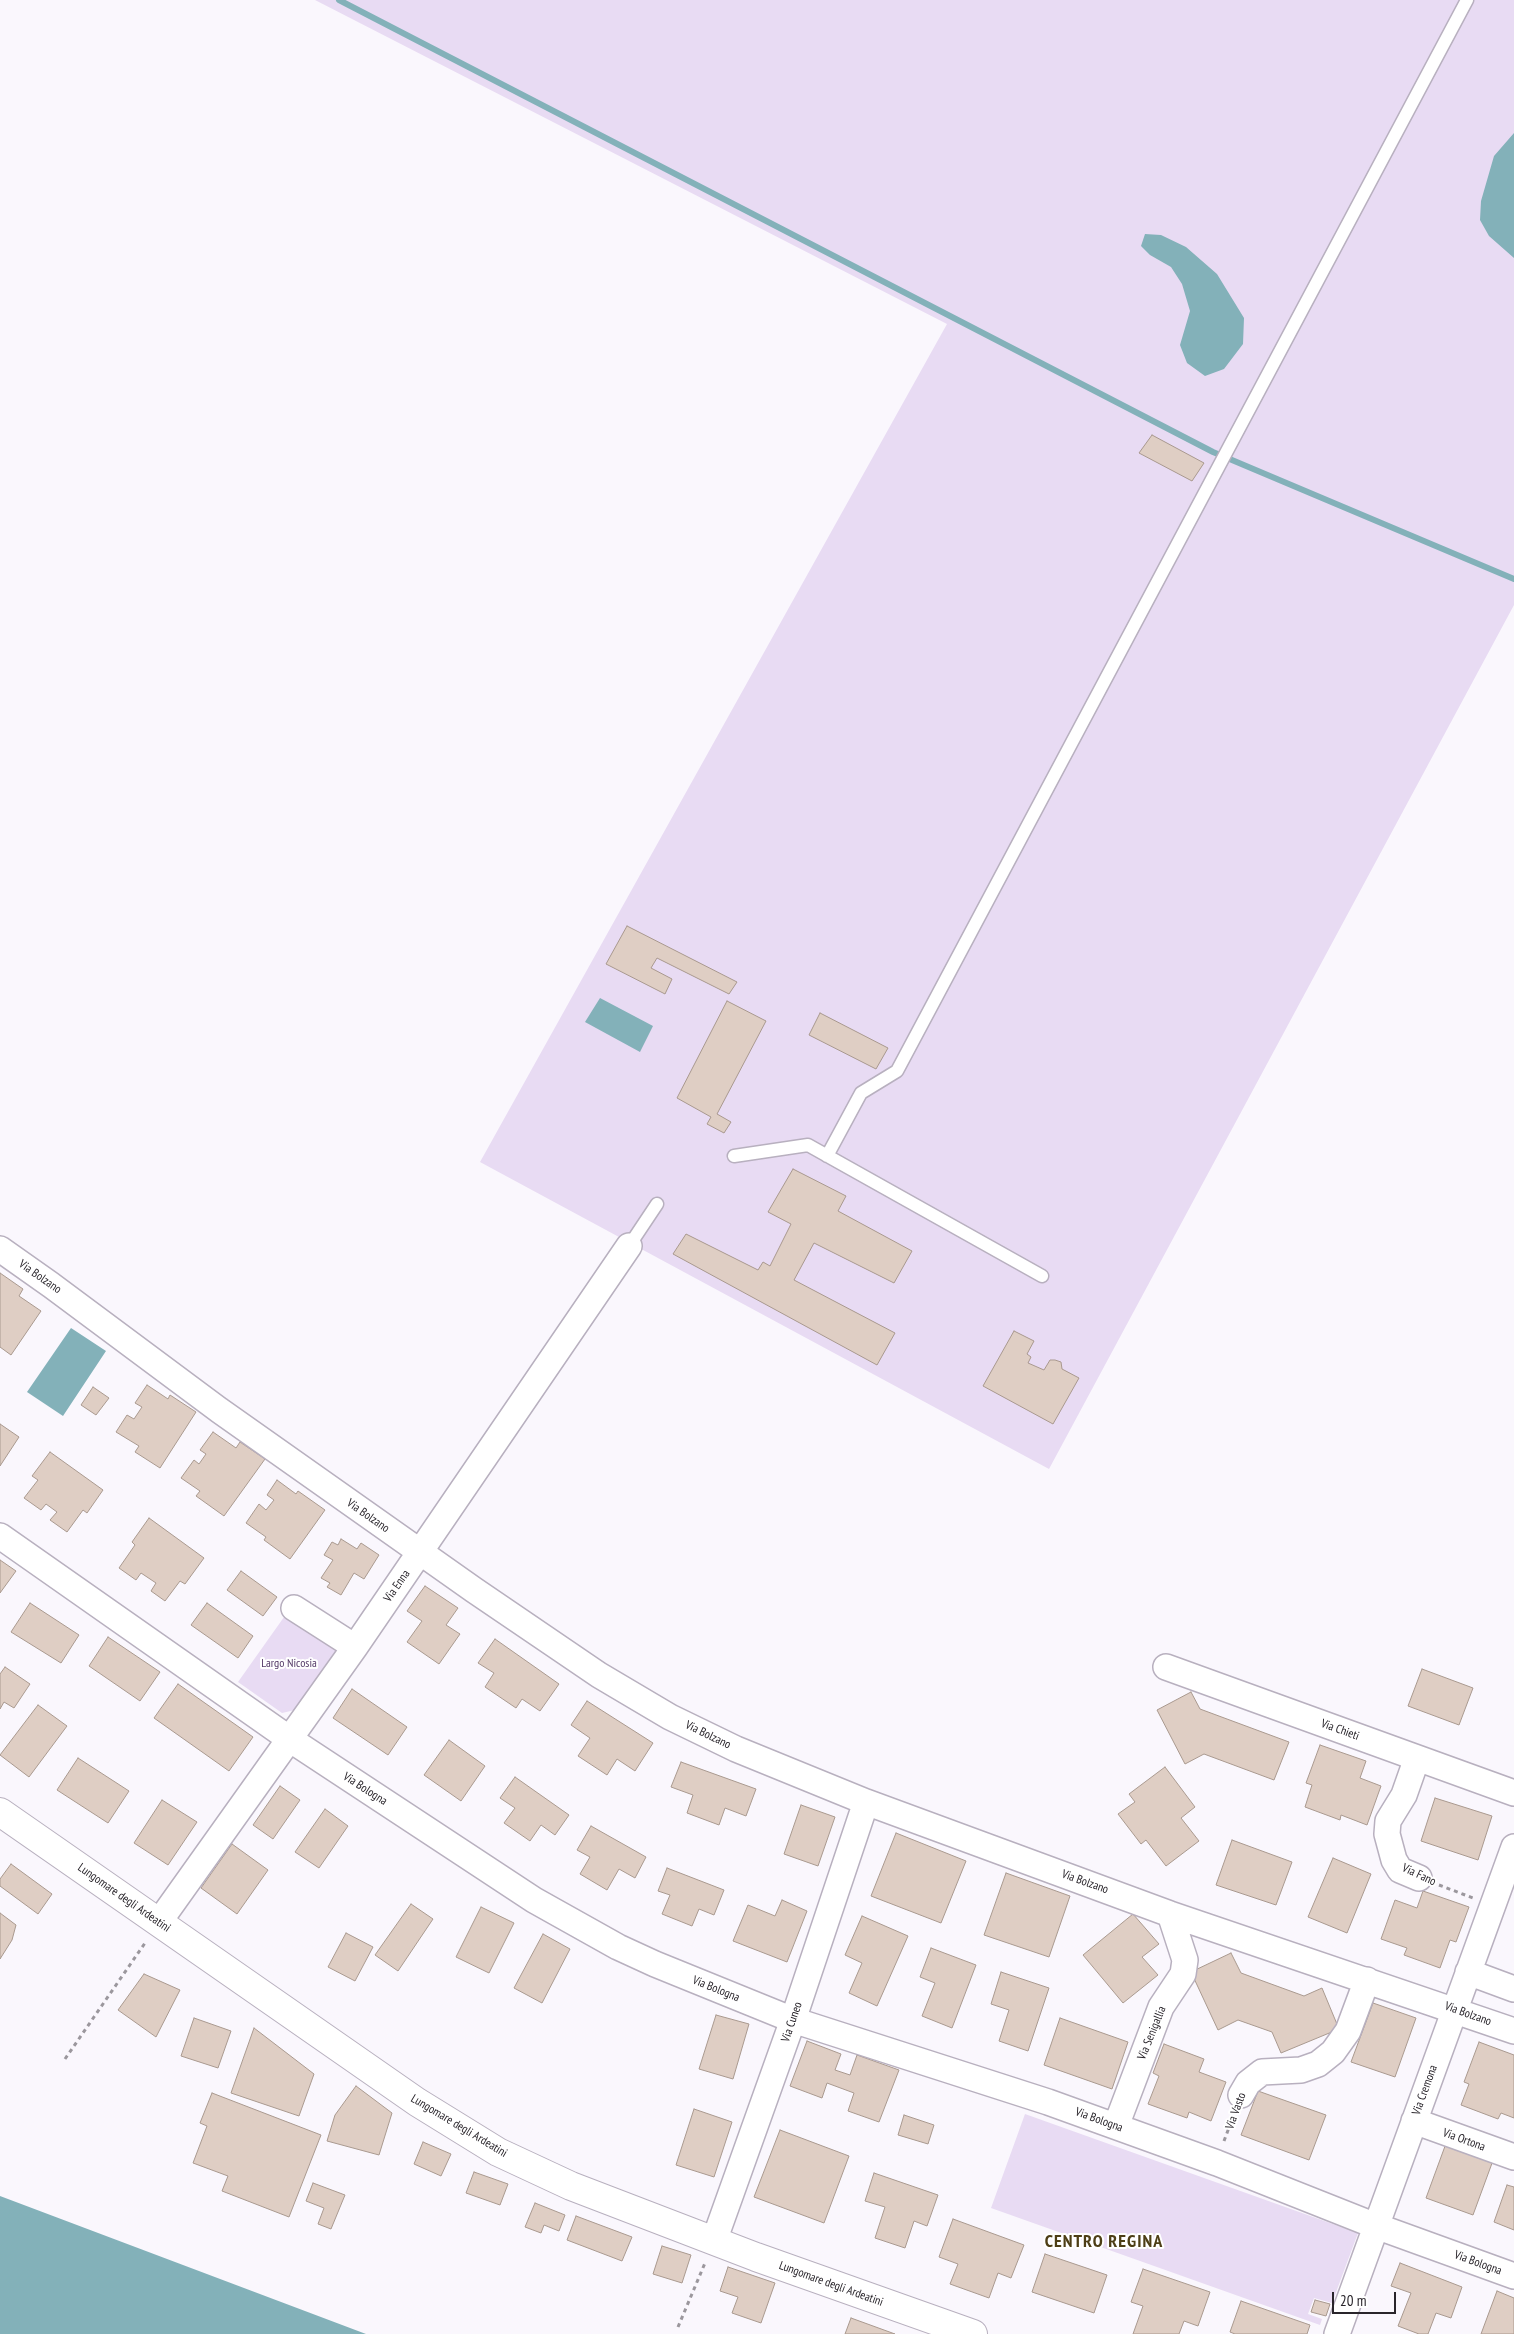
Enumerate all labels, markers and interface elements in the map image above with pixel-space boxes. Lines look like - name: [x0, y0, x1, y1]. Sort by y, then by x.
- street label: Via Bolzano: [16, 1257, 64, 1297]
- street label: Via Bolzano: [344, 1496, 392, 1536]
- street label: Via Enna: [381, 1567, 413, 1605]
- park label: Largo Nicosia: [261, 1657, 317, 1671]
- street label: Via Chieti: [1319, 1716, 1361, 1744]
- street label: Via Bolzano: [683, 1718, 733, 1752]
- street label: Via Bologna: [340, 1769, 390, 1809]
- street label: Lungomare degli Ardeatini: [75, 1861, 173, 1935]
- street label: Via Fano: [1400, 1861, 1438, 1889]
- street label: Via Bolzano: [1060, 1867, 1110, 1897]
- street label: Via Bologna: [690, 1973, 742, 2005]
- street label: Via Bolzano: [1443, 1999, 1493, 2029]
- street label: Via Cuneo: [778, 2000, 806, 2044]
- street label: Via Senigallia: [1135, 2004, 1169, 2062]
- street label: Via Cremona: [1409, 2063, 1441, 2117]
- street label: Via Vasto: [1223, 2091, 1249, 2131]
- street label: Lungomare degli Ardeatini: [408, 2092, 510, 2160]
- street label: Via Bologna: [1073, 2105, 1125, 2135]
- street label: Via Ortona: [1441, 2126, 1487, 2154]
- district label: CENTRO REGINA: [1043, 2231, 1165, 2253]
- street label: Via Bologna: [1452, 2248, 1504, 2278]
- street label: Lungomare degli Ardeatini: [777, 2258, 885, 2310]
- scale bar: [1334, 2282, 1398, 2314]
- text: 20 m: [1340, 2291, 1366, 2310]

